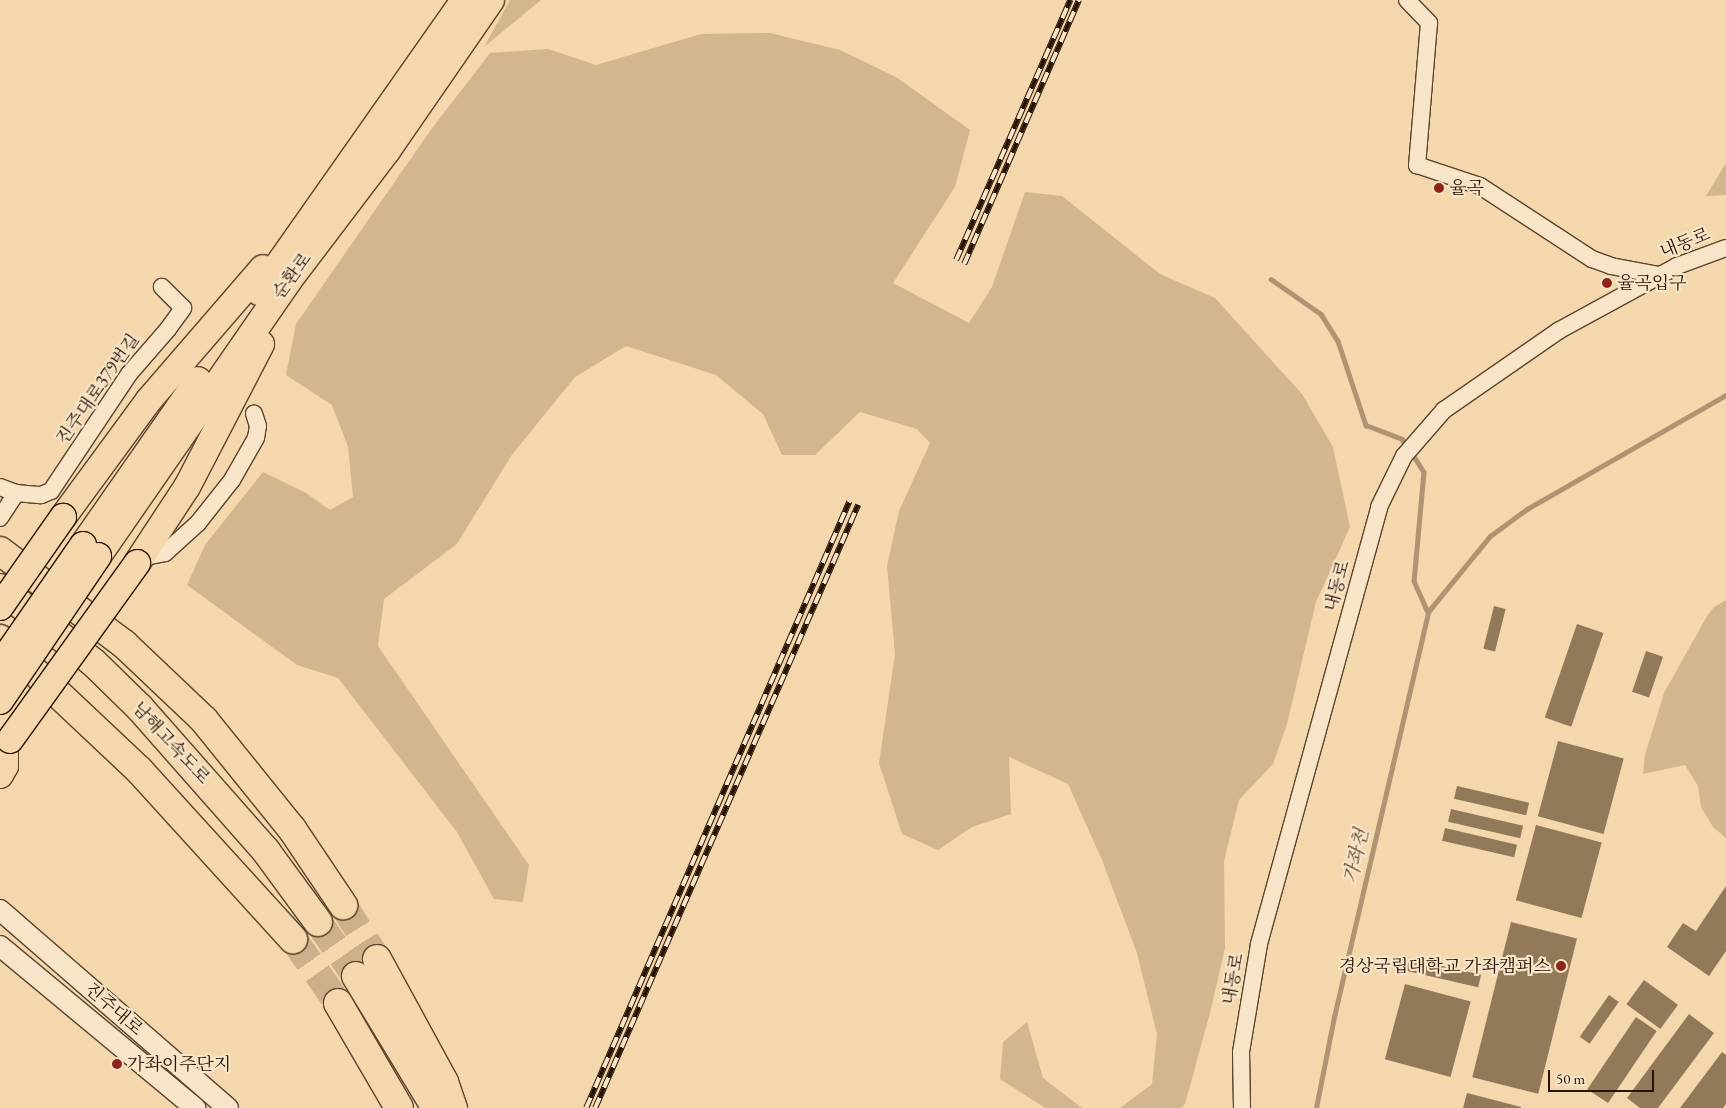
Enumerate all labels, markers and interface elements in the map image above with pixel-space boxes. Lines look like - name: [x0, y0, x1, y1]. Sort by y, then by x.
- place label: 율곡: [1449, 177, 1484, 199]
- marker: 율곡: [1433, 182, 1445, 194]
- street label: 내동로: [1657, 223, 1713, 263]
- street label: 순환로: [268, 249, 316, 303]
- place label: 율곡입구: [1617, 272, 1687, 294]
- marker: 율곡입구: [1601, 277, 1613, 289]
- street label: 진주대로379번길: [52, 329, 144, 449]
- street label: 내동로: [1320, 558, 1354, 614]
- street label: 남해고속도로: [128, 697, 214, 789]
- water label: 가좌천: [1339, 827, 1373, 885]
- street label: 내동로: [1218, 951, 1248, 1007]
- place label: 경상국립대학교 가좌캠퍼스: [1339, 955, 1551, 977]
- marker: 경상국립대학교 가좌캠퍼스: [1555, 960, 1567, 972]
- street label: 진주대로: [81, 978, 147, 1040]
- place label: 가좌이주단지: [127, 1053, 231, 1075]
- marker: 가좌이주단지: [111, 1058, 123, 1070]
- scale bar: [1551, 1060, 1657, 1092]
- text: 50 m: [1556, 1069, 1585, 1088]

